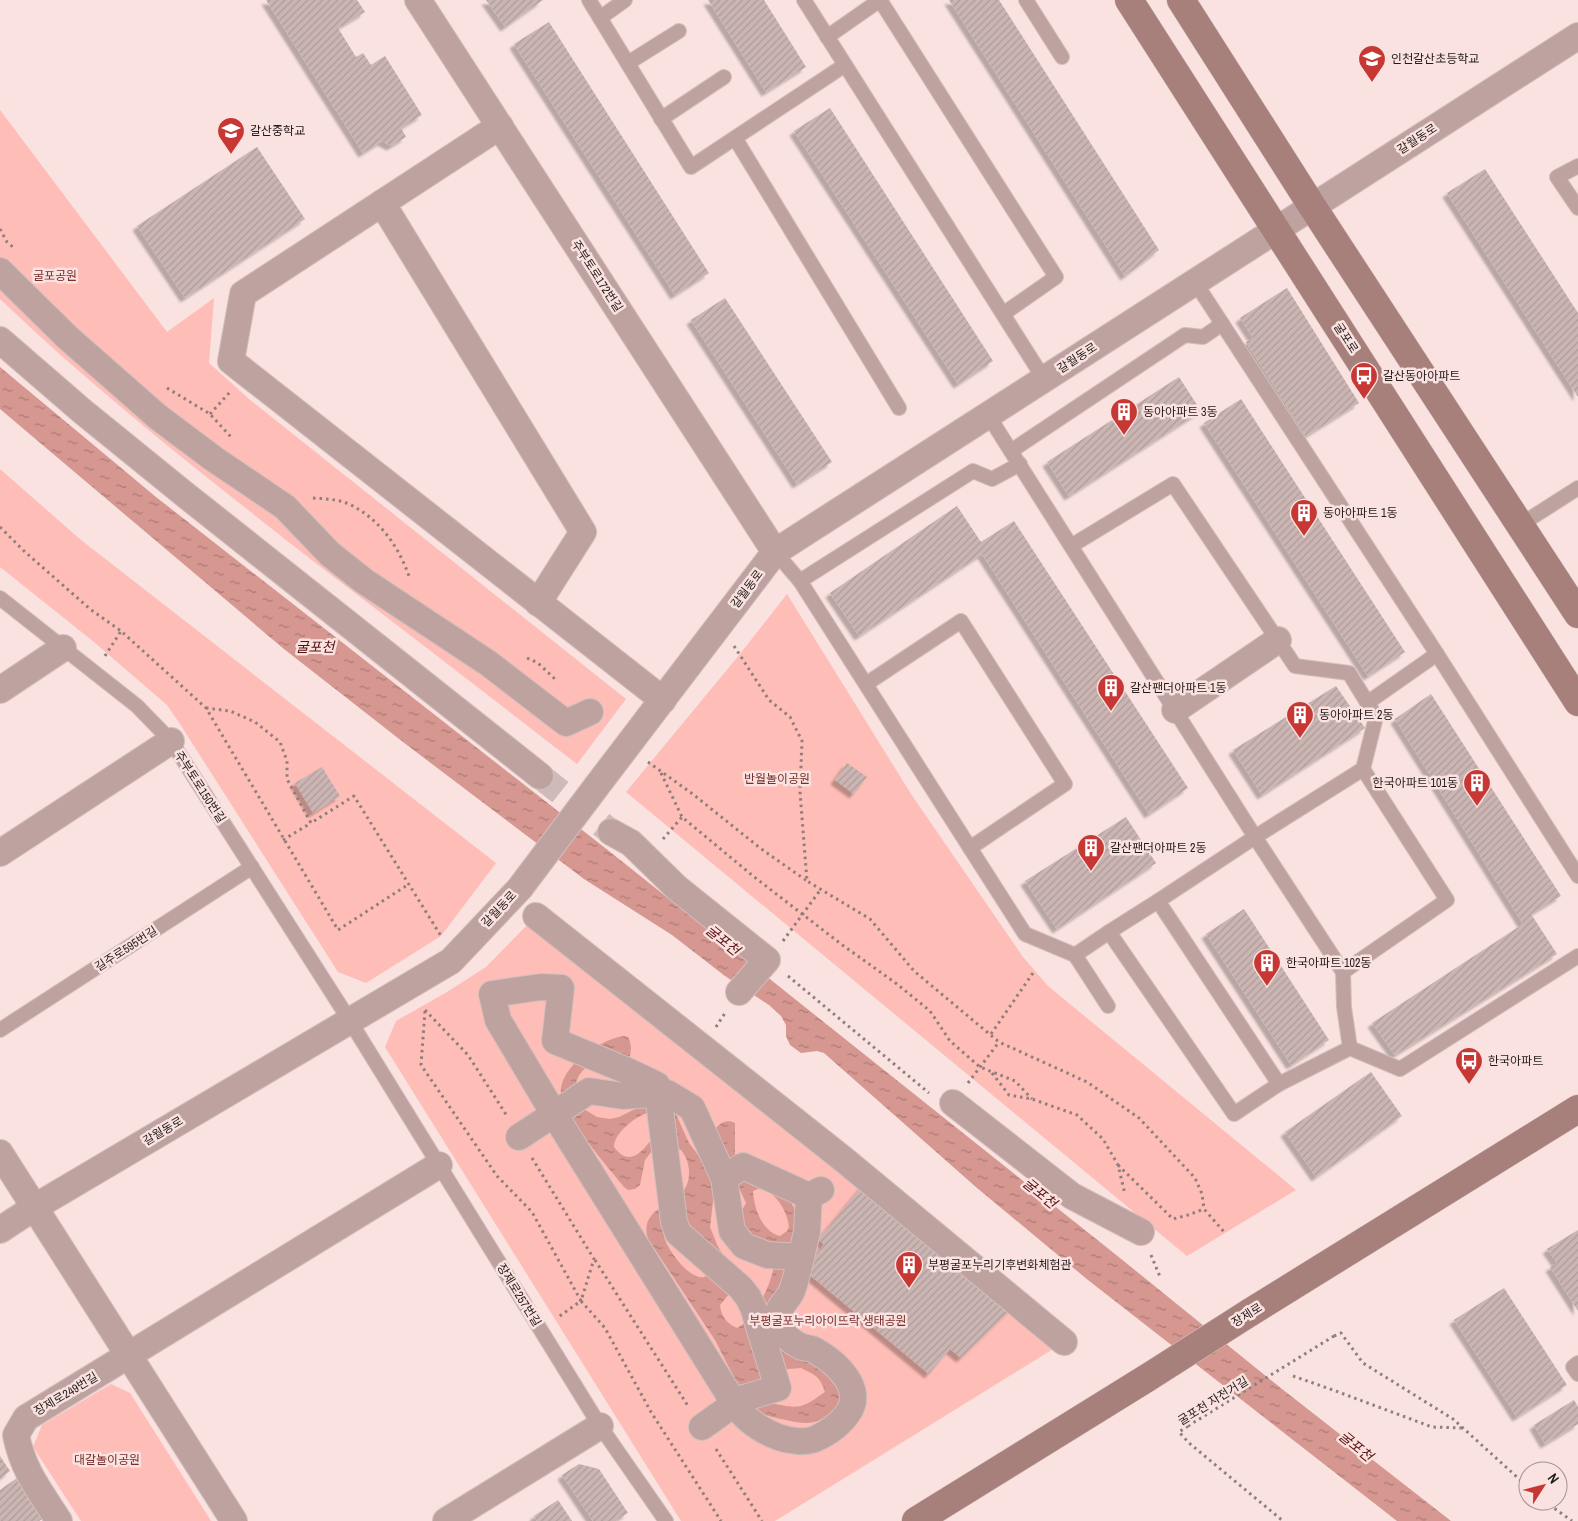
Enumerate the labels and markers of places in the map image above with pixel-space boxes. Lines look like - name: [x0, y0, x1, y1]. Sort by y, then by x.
- school or university icon: 인천갈산초등학교: [1357, 44, 1387, 83]
- place label: 인천갈산초등학교: [1391, 51, 1479, 67]
- school or university icon: 갈산중학교: [216, 116, 246, 155]
- place label: 갈산중학교: [250, 123, 305, 139]
- bus stop icon: 갈산동아아파트: [1349, 361, 1379, 400]
- place label: 갈산동아아파트: [1383, 368, 1460, 384]
- building icon: 동아아파트 3동: [1109, 397, 1139, 436]
- place label: 동아아파트 3동: [1143, 404, 1217, 420]
- building icon: 동아아파트 1동: [1289, 498, 1319, 537]
- place label: 동아아파트 1동: [1323, 505, 1397, 521]
- building icon: 갈산팬더아파트 1동: [1096, 673, 1126, 712]
- place label: 갈산팬더아파트 1동: [1130, 680, 1227, 696]
- building icon: 동아아파트 2동: [1285, 700, 1315, 739]
- place label: 동아아파트 2동: [1319, 707, 1393, 723]
- building icon: 한국아파트 101동: [1462, 768, 1492, 807]
- place label: 한국아파트 101동: [1373, 775, 1458, 791]
- building icon: 갈산팬더아파트 2동: [1076, 833, 1106, 872]
- place label: 갈산팬더아파트 2동: [1110, 840, 1207, 856]
- building icon: 한국아파트 102동: [1252, 948, 1282, 987]
- place label: 한국아파트 102동: [1286, 955, 1371, 971]
- bus stop icon: 한국아파트: [1454, 1046, 1484, 1085]
- place label: 한국아파트: [1488, 1053, 1543, 1069]
- building icon: 부평굴포누리기후변화체험관: [894, 1250, 924, 1289]
- place label: 부평굴포누리기후변화체험관: [928, 1257, 1072, 1273]

